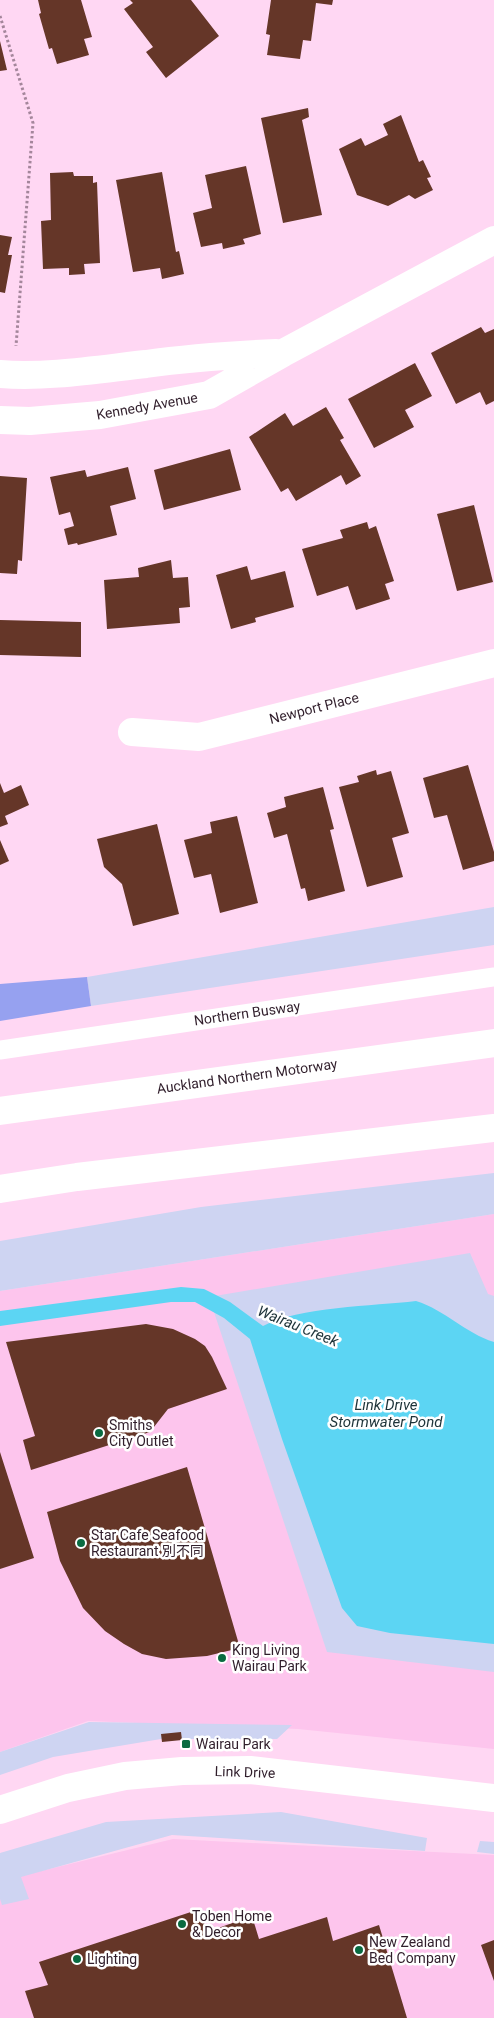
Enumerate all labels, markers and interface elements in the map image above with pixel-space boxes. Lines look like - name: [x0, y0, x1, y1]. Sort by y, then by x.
- street label: Kennedy Avenue: [95, 389, 199, 423]
- street label: Newport Place: [268, 689, 360, 727]
- street label: Northern Busway: [193, 998, 301, 1028]
- street label: Auckland Northern Motorway: [156, 1055, 339, 1097]
- water label: Wairau Creek: [255, 1302, 342, 1351]
- water label: Link Drive Stormwater Pond: [330, 1396, 443, 1431]
- place label: Smiths City Outlet: [109, 1417, 174, 1449]
- marker: Smiths City Outlet: [93, 1427, 105, 1439]
- place label: Star Cafe Seafood Restaurant 別不同: [91, 1527, 204, 1559]
- marker: Star Cafe Seafood Restaurant 別不同: [75, 1537, 87, 1549]
- place label: King Living Wairau Park: [232, 1642, 308, 1674]
- marker: King Living Wairau Park: [216, 1652, 228, 1664]
- place label: Wairau Park: [196, 1736, 272, 1752]
- marker: Wairau Park: [180, 1738, 192, 1750]
- street label: Link Drive: [214, 1763, 276, 1781]
- place label: Toben Home & Decor: [192, 1908, 272, 1940]
- marker: Toben Home & Decor: [176, 1918, 188, 1930]
- place label: New Zealand Bed Company: [369, 1934, 456, 1966]
- marker: New Zealand Bed Company: [353, 1944, 365, 1956]
- place label: Lighting: [87, 1951, 137, 1967]
- marker: Lighting: [71, 1953, 83, 1965]

